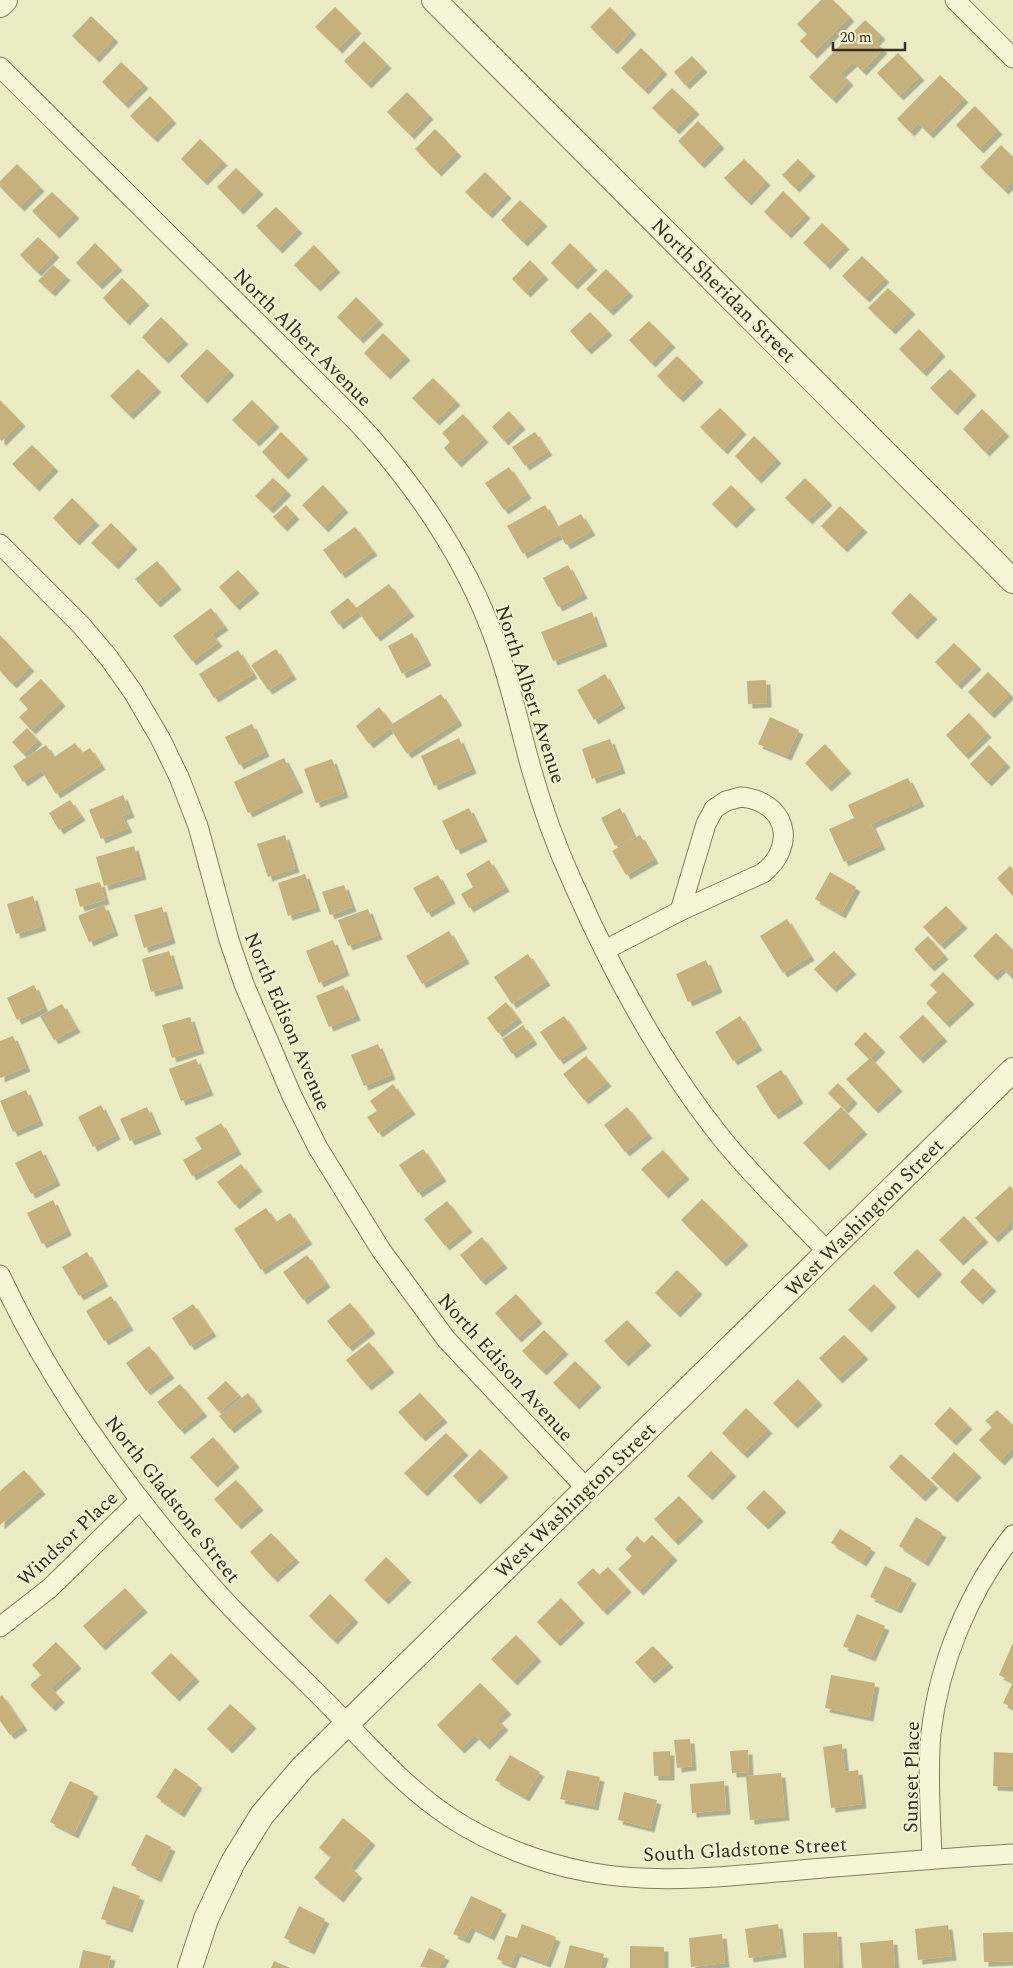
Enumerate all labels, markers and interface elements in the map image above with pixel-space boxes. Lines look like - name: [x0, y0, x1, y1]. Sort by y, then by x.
- scale bar: [833, 20, 906, 52]
- text: 20 m: [840, 26, 872, 49]
- street label: North Sheridan Street: [644, 211, 803, 370]
- street label: North Albert Avenue: [226, 261, 379, 414]
- street label: North Albert Avenue: [487, 601, 573, 787]
- street label: North Edison Avenue: [236, 928, 338, 1115]
- street label: West Washington Street: [778, 1131, 951, 1304]
- street label: North Edison Avenue: [430, 1287, 580, 1449]
- street label: North Gladstone Street: [97, 1409, 247, 1590]
- street label: West Washington Street: [488, 1415, 663, 1586]
- street label: Windsor Place: [10, 1484, 125, 1594]
- street label: Sunset Place: [896, 1721, 928, 1833]
- street label: South Gladstone Street: [642, 1830, 848, 1870]

